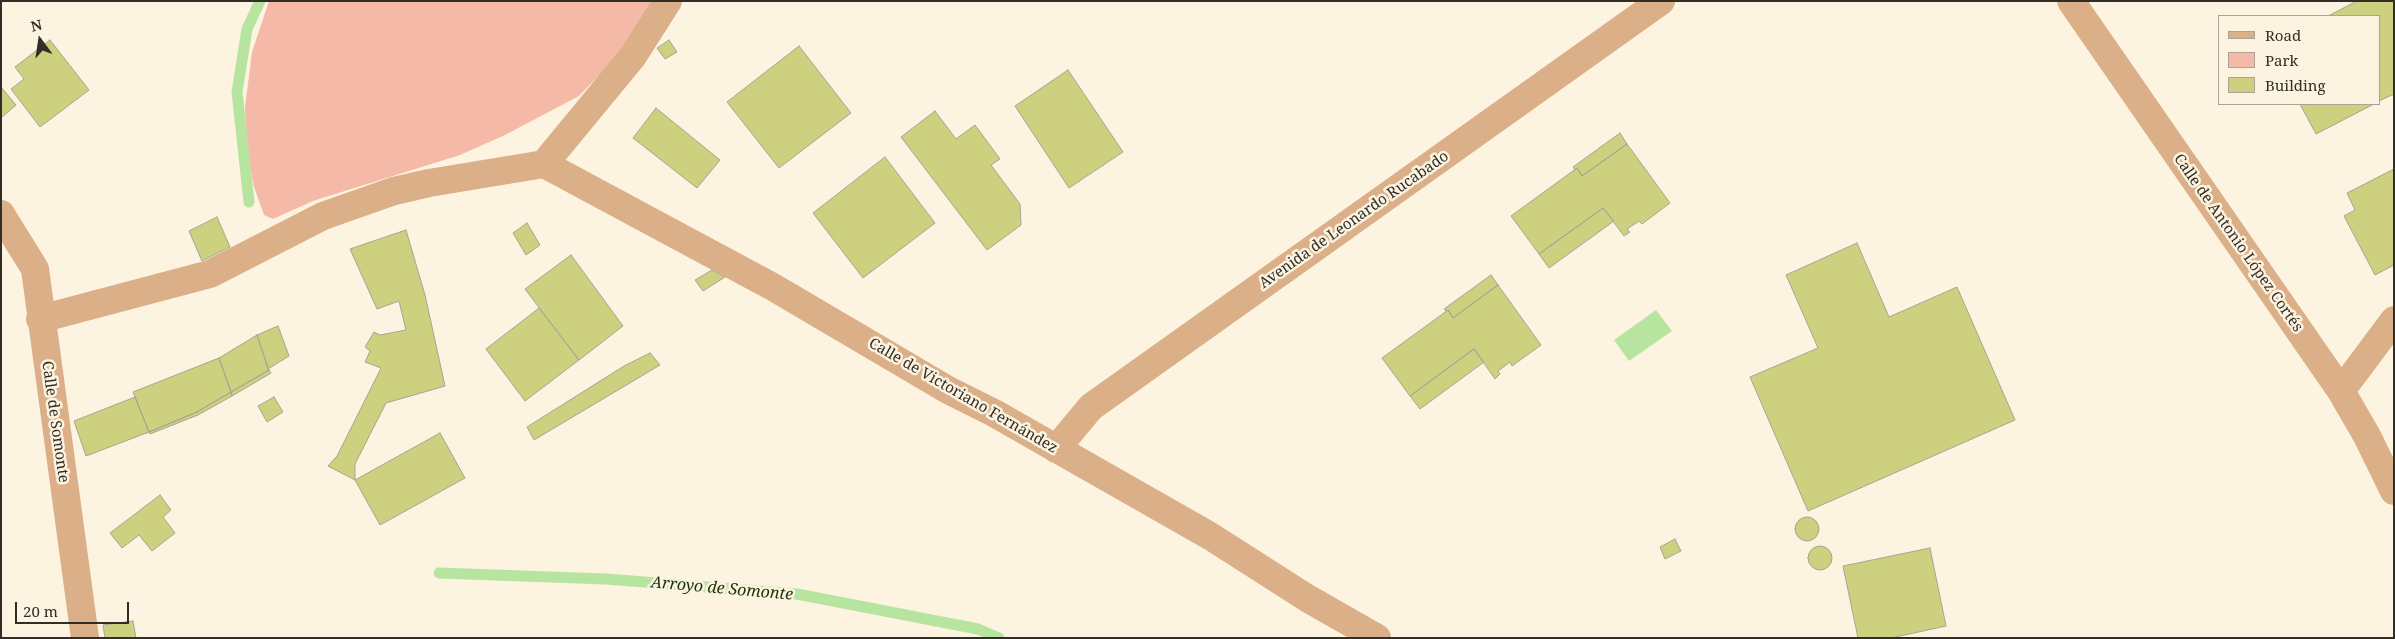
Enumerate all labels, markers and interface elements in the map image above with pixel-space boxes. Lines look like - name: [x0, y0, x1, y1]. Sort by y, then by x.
- text: N: [29, 14, 44, 36]
- north arrow: [15, 15, 65, 65]
- legend: [2218, 15, 2380, 105]
- text: Road: [2265, 25, 2301, 45]
- text: Park: [2265, 50, 2298, 70]
- text: Building: [2265, 75, 2326, 95]
- street label: Avenida de Leonardo Rucabado: [1256, 147, 1452, 293]
- street label: Calle de Antonio López Cortés: [2170, 151, 2306, 335]
- street label: Calle de Victoriano Fernández: [865, 334, 1061, 458]
- street label: Calle de Somonte: [38, 360, 72, 484]
- water label: Arroyo de Somonte: [650, 573, 794, 605]
- scale bar: [18, 592, 131, 624]
- text: 20 m: [23, 601, 58, 621]

